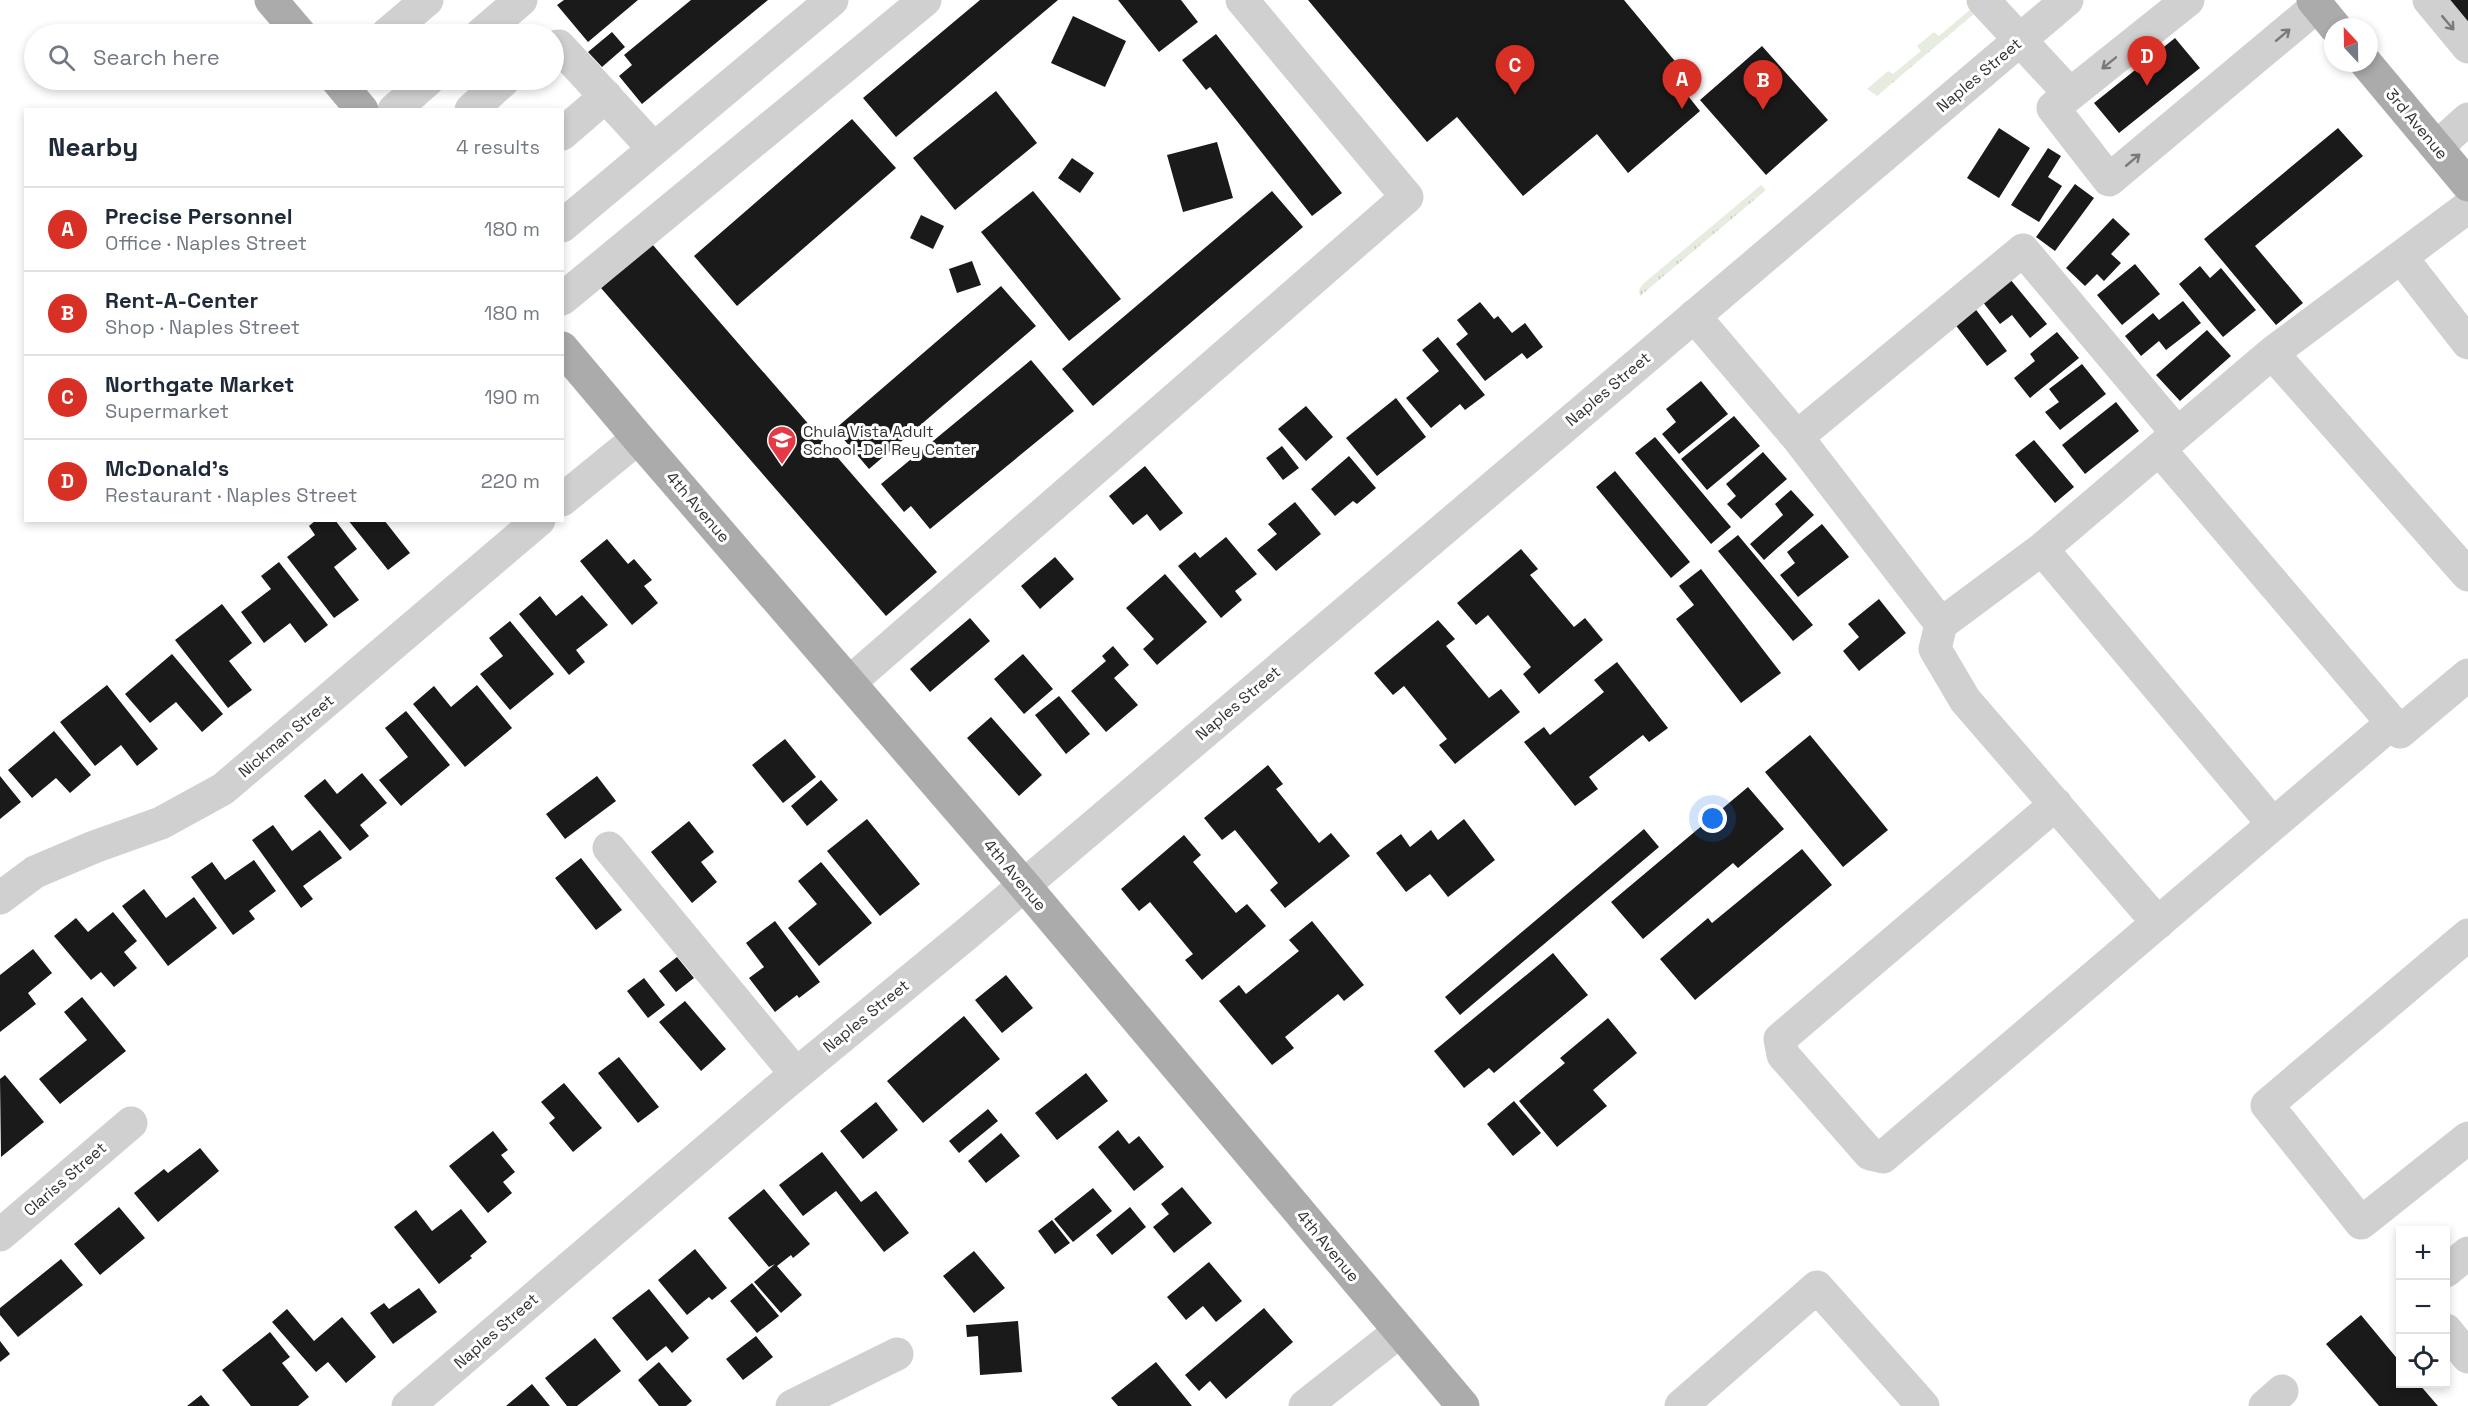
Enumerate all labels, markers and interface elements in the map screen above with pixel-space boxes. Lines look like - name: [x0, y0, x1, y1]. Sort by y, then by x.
- one-way arrow: [2442, 15, 2455, 31]
- north arrow: [2324, 18, 2378, 72]
- search box: [24, 24, 564, 90]
- one-way arrow: [2275, 28, 2291, 41]
- street label: Naples Street: [1932, 33, 2026, 117]
- pin: D: [2128, 36, 2166, 86]
- icon: search: [45, 41, 78, 74]
- text: Search here: [93, 43, 220, 71]
- pin: C: [1496, 46, 1534, 95]
- one-way arrow: [2102, 56, 2117, 70]
- pin: A: [1662, 60, 1702, 109]
- pin: B: [1744, 60, 1782, 110]
- street label: 3rd Avenue: [2381, 84, 2453, 164]
- text: Nearby: [48, 130, 138, 164]
- text: 4 results: [456, 134, 540, 160]
- one-way arrow: [2125, 153, 2141, 166]
- text: Precise Personnel: [105, 202, 293, 230]
- text: A: [61, 216, 74, 242]
- text: 180 m: [484, 216, 540, 242]
- text: Office · Naples Street: [105, 230, 307, 256]
- text: Rent-A-Center: [105, 286, 258, 314]
- text: B: [61, 300, 74, 326]
- text: 180 m: [484, 300, 540, 326]
- text: Shop · Naples Street: [105, 314, 300, 340]
- street label: Naples Street: [1561, 347, 1655, 431]
- text: Northgate Market: [105, 370, 294, 398]
- text: C: [61, 384, 74, 410]
- text: 190 m: [484, 384, 540, 410]
- text: Supermarket: [105, 398, 229, 424]
- place label: Chula Vista Adult School-Del Rey Center: [803, 421, 977, 460]
- school or university icon: Chula Vista Adult School-Del Rey Center: [766, 424, 798, 466]
- text: McDonald's: [105, 454, 229, 482]
- street label: 4th Avenue: [661, 467, 735, 547]
- text: D: [61, 468, 74, 494]
- text: 220 m: [481, 468, 540, 494]
- text: Restaurant · Naples Street: [105, 482, 358, 508]
- street label: Naples Street: [1191, 661, 1285, 745]
- street label: Nickman Street: [234, 690, 338, 782]
- your location: [1698, 804, 1727, 833]
- street label: 4th Avenue: [979, 835, 1051, 915]
- street label: Naples Street: [819, 975, 913, 1057]
- street label: Clariss Street: [19, 1137, 111, 1221]
- street label: 4th Avenue: [1292, 1206, 1364, 1286]
- map controls: [2396, 1226, 2450, 1388]
- button: +: [2396, 1226, 2450, 1280]
- button: −: [2396, 1280, 2450, 1334]
- street label: Naples Street: [450, 1289, 542, 1373]
- button: locate: [2396, 1334, 2450, 1388]

